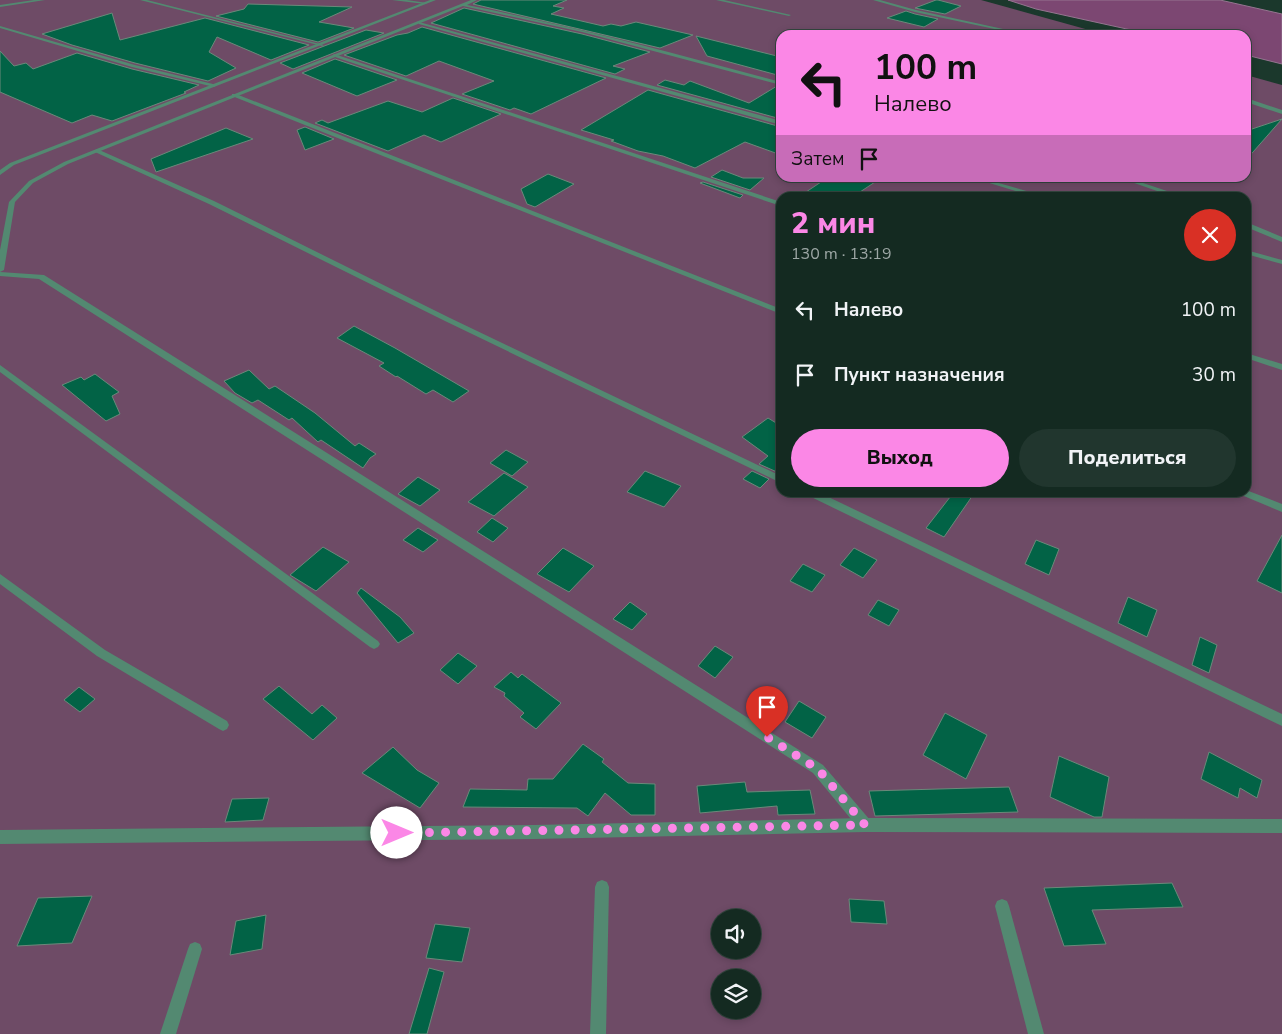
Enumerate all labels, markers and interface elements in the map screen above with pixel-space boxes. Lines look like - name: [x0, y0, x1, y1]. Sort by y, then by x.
- text: 100 m: [874, 44, 977, 91]
- icon: left: [791, 50, 856, 115]
- text: Налево: [874, 89, 952, 119]
- icon: arrive: [855, 145, 883, 173]
- text: Затем: [791, 146, 845, 172]
- text: 2 мин: [791, 203, 875, 244]
- button: close: [1184, 209, 1236, 261]
- text: 130 m · 13:19: [791, 243, 892, 265]
- icon: left: [791, 296, 819, 324]
- text: Налево: [834, 297, 903, 323]
- text: 100 m: [1181, 297, 1236, 323]
- icon: arrive: [791, 361, 819, 389]
- text: Пункт назначения: [834, 362, 1005, 388]
- text: 30 m: [1192, 362, 1236, 388]
- button: Выход: [791, 429, 1009, 487]
- button: Поделиться: [1019, 429, 1236, 487]
- pin: [746, 686, 788, 737]
- icon: arrive: [753, 693, 781, 721]
- position arrow: [370, 806, 422, 858]
- map controls: [711, 909, 761, 1019]
- button: sound: [711, 909, 761, 959]
- button: layers: [711, 969, 761, 1019]

